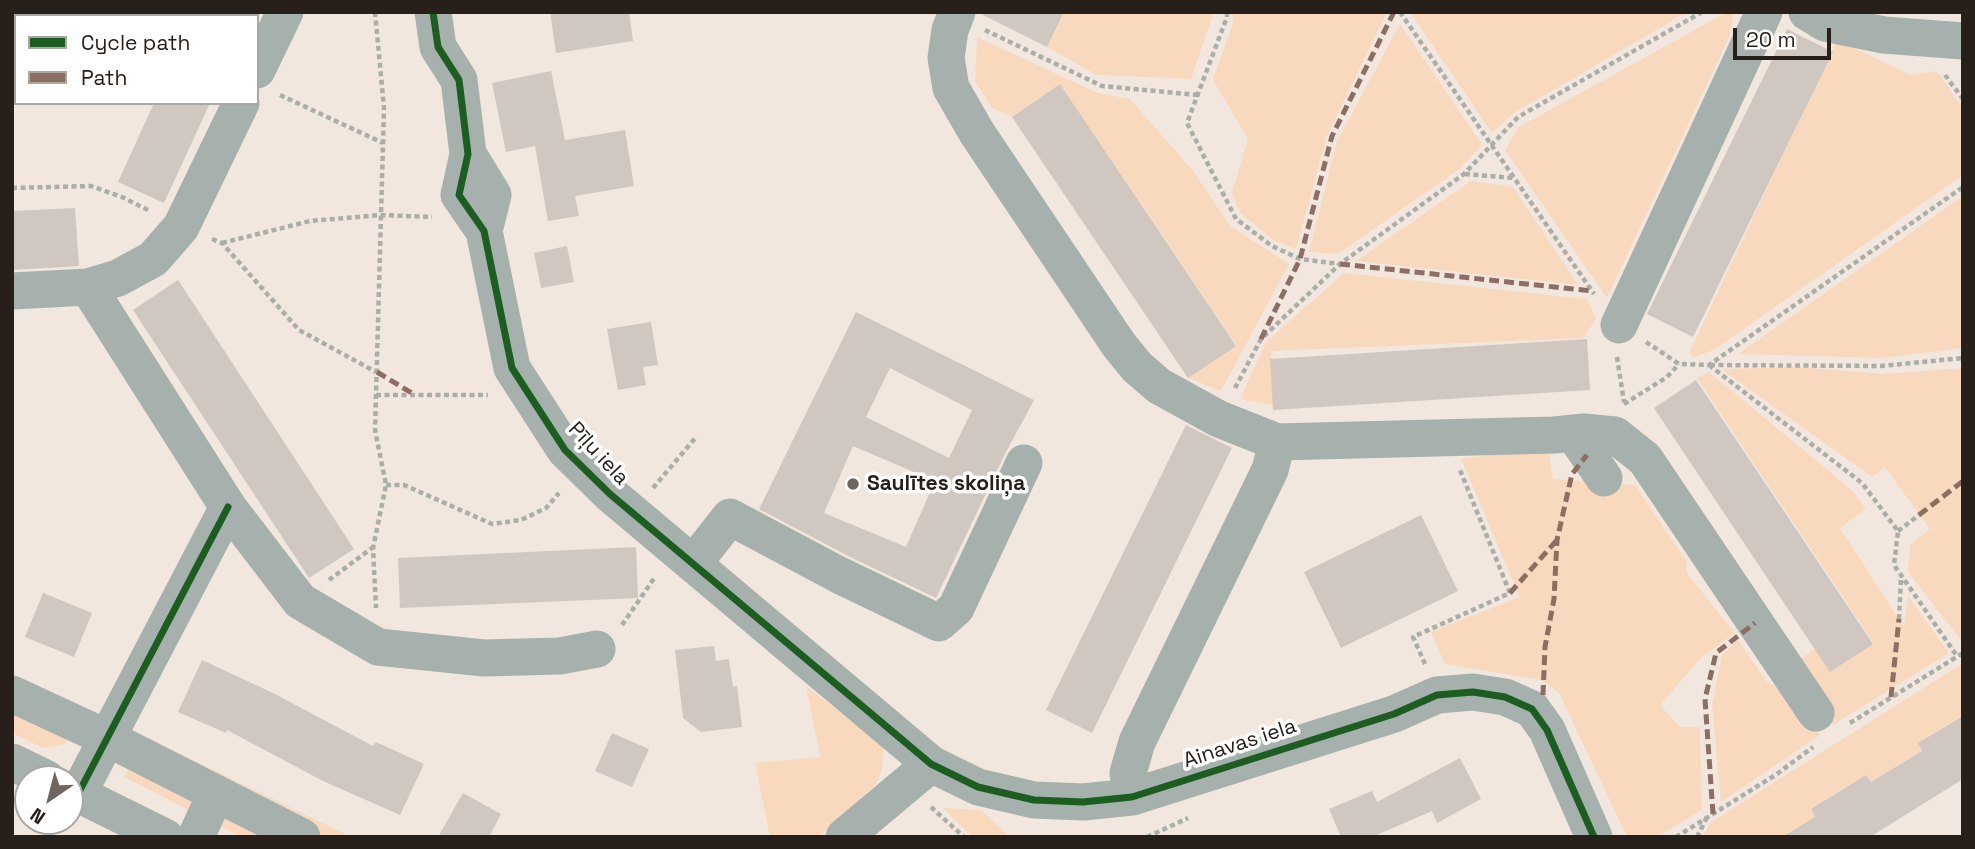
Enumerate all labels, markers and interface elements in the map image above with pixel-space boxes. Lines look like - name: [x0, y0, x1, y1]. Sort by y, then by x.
- legend: [14, 14, 259, 105]
- scale bar: [1737, 14, 1835, 58]
- text: 20 m: [1746, 26, 1796, 53]
- text: Cycle path: [81, 29, 190, 56]
- text: Path: [81, 64, 127, 91]
- street label: Pīļu iela: [562, 417, 634, 491]
- place label: Saulītes skoliņa: [867, 471, 1025, 497]
- marker: Saulītes skoliņa: [845, 476, 861, 492]
- street label: Ainavas iela: [1180, 714, 1300, 774]
- north arrow: [14, 765, 84, 835]
- text: N: [25, 802, 50, 830]

